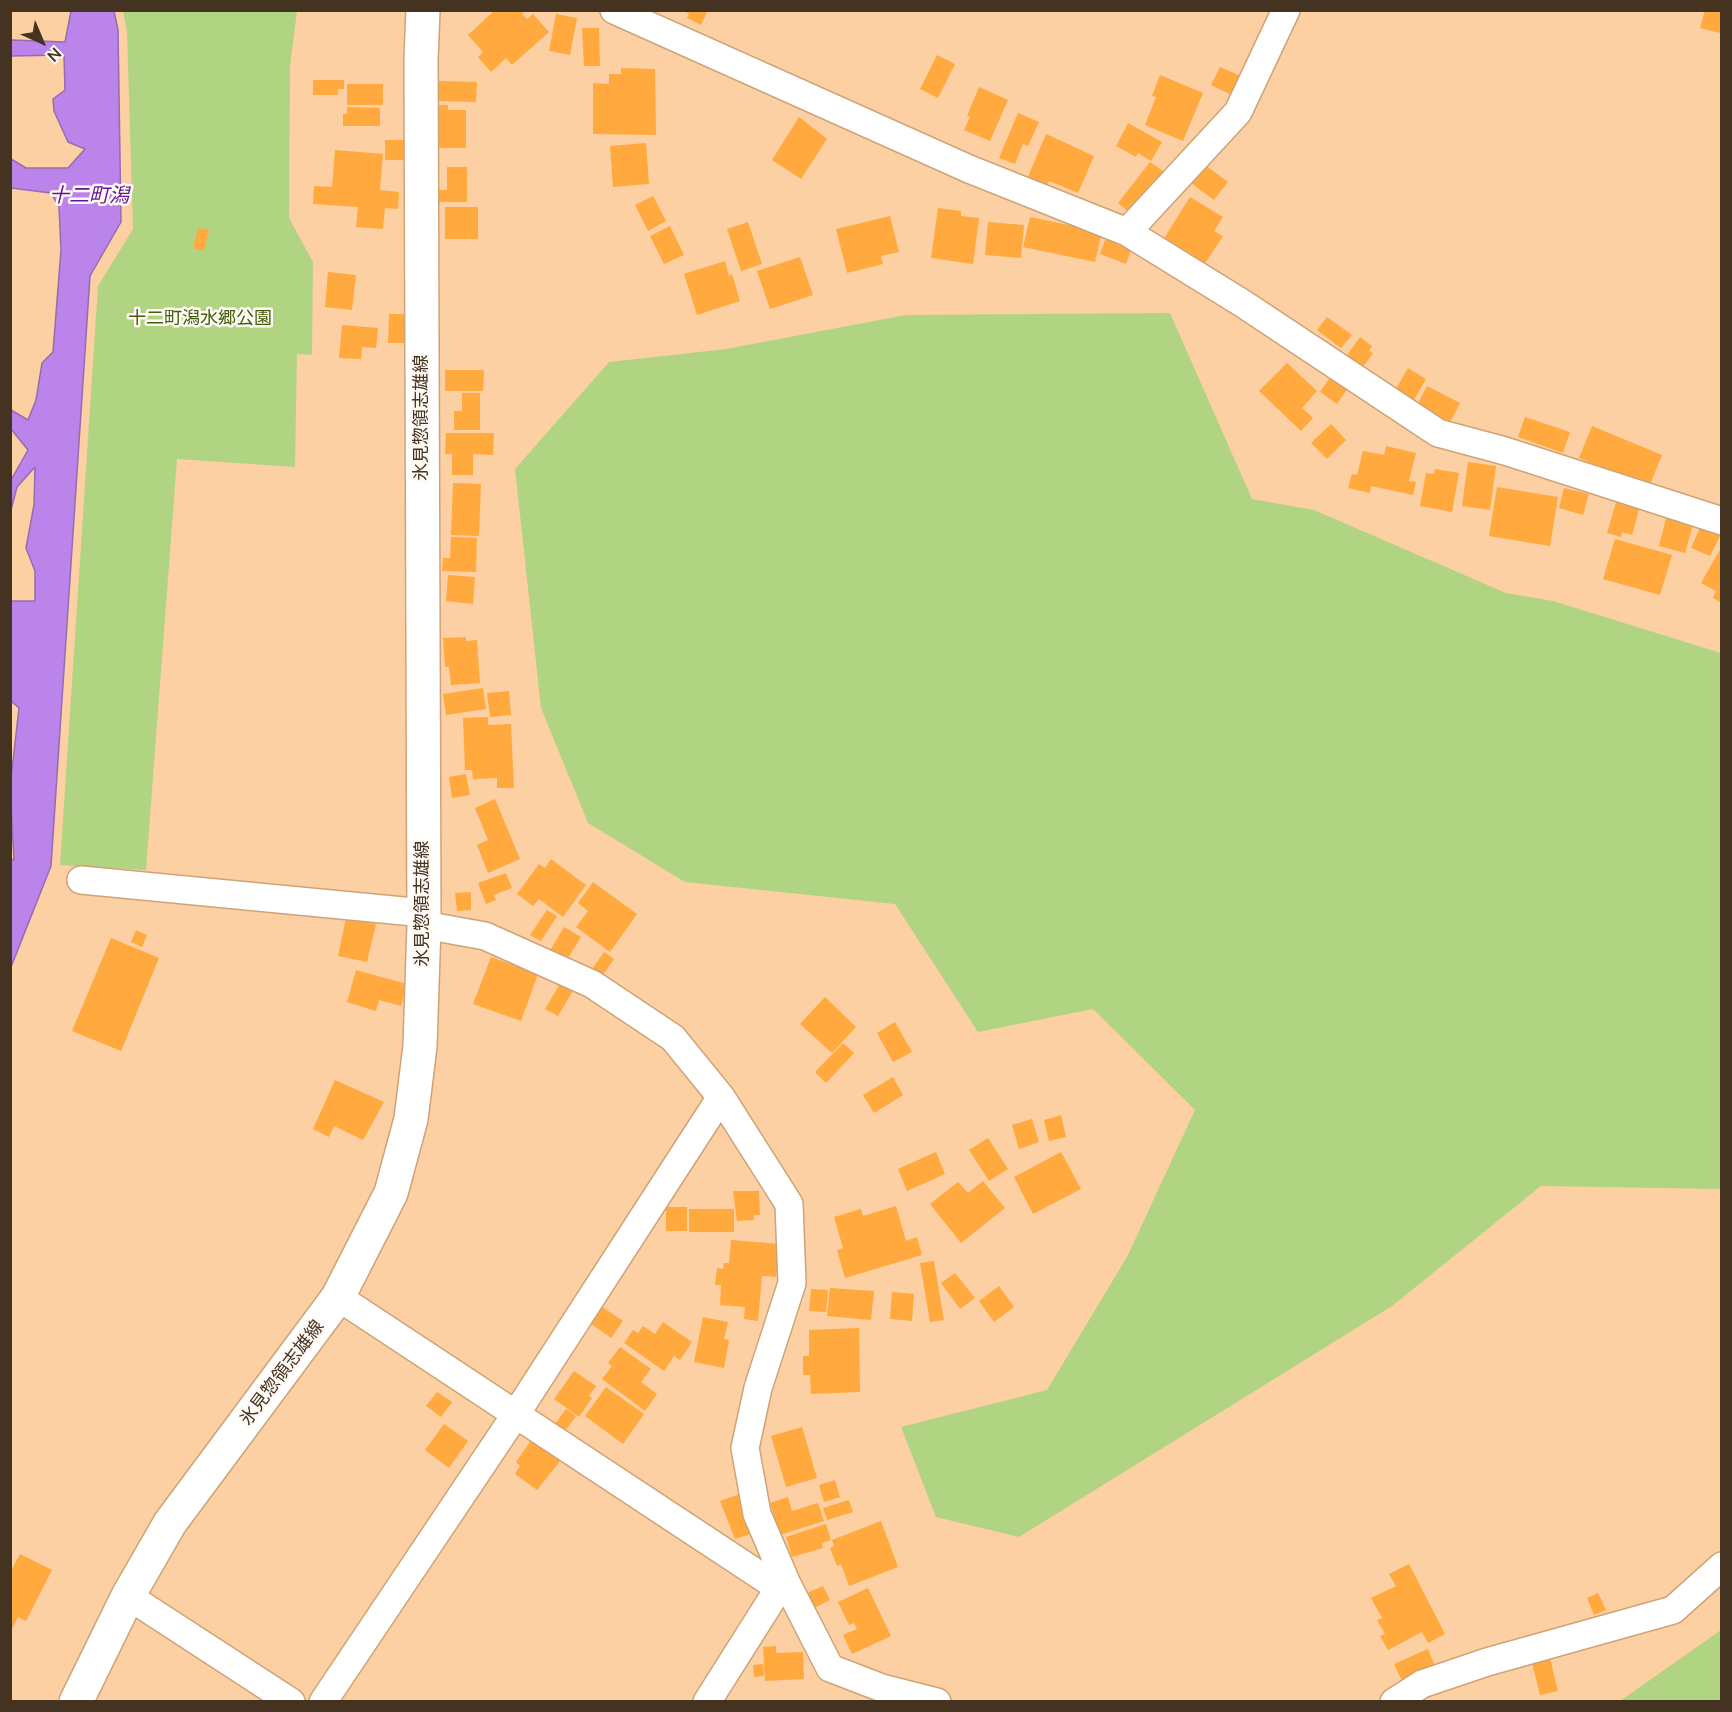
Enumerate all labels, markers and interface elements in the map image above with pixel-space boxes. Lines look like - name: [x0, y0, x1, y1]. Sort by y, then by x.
- north arrow: [12, 12, 72, 72]
- text: N: [43, 44, 66, 66]
- water label: 十二町潟: [49, 184, 129, 208]
- park label: 十二町潟水郷公園: [128, 308, 272, 330]
- street label: 氷見惣領志雄線: [411, 355, 433, 481]
- street label: 氷見惣領志雄線: [412, 841, 434, 967]
- street label: 氷見惣領志雄線: [235, 1316, 329, 1430]

